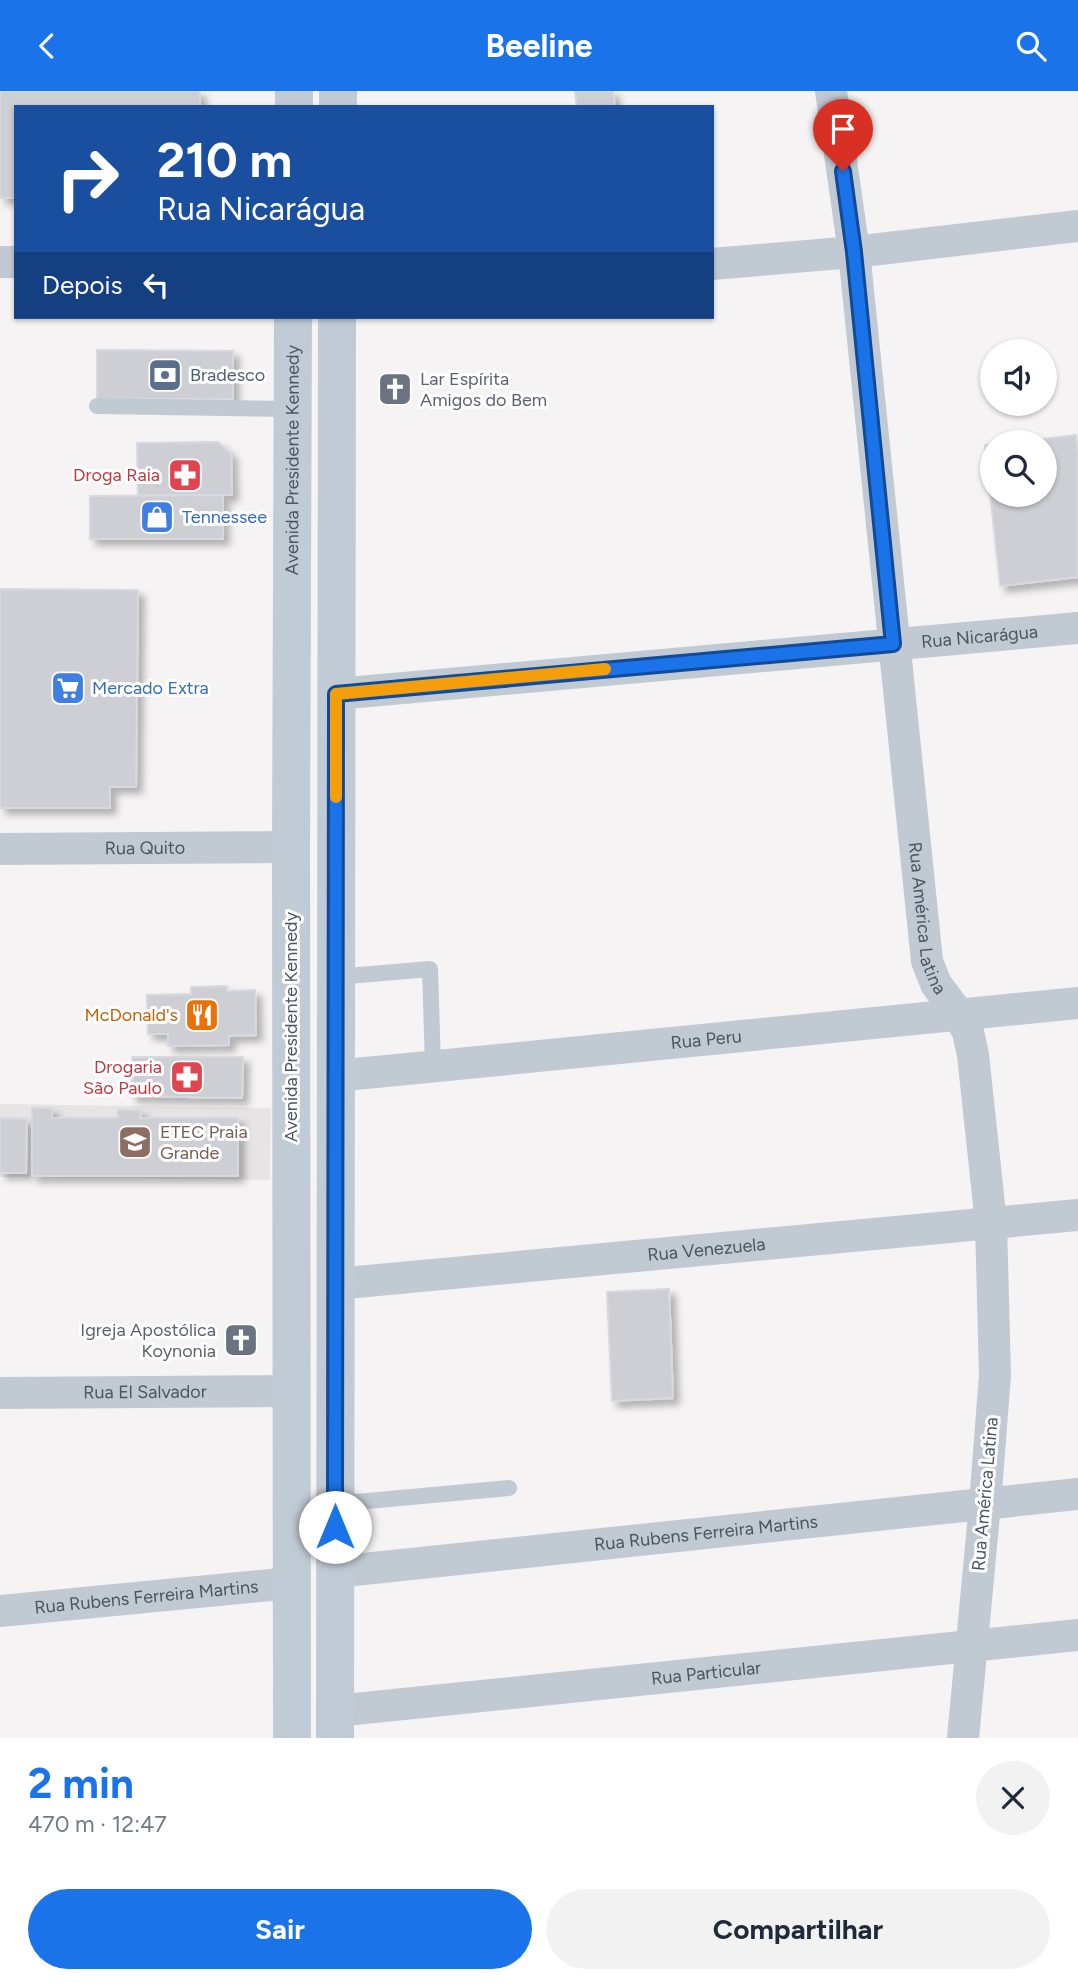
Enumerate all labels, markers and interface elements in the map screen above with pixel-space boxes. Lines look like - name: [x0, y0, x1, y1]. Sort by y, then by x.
- icon: back: [28, 27, 66, 65]
- text: Beeline: [485, 27, 593, 65]
- icon: search: [1012, 27, 1050, 65]
- pin: [813, 99, 873, 171]
- icon: arrive: [824, 110, 862, 148]
- text: 210 m: [157, 130, 292, 189]
- icon: right: [42, 133, 133, 224]
- text: Rua Nicarágua: [157, 190, 365, 228]
- icon: left: [137, 266, 175, 304]
- text: Depois: [42, 269, 123, 301]
- map controls: [980, 339, 1057, 507]
- button: sound: [980, 339, 1057, 416]
- street label: Avenida Presidente Kennedy: [281, 344, 304, 575]
- bank icon: Bradesco: [146, 356, 184, 394]
- place label: Bradesco: [190, 364, 265, 386]
- place label: Lar Espírita Amigos do Bem: [420, 368, 547, 411]
- church icon: Lar Espírita Amigos do Bem: [376, 370, 414, 408]
- button: search: [980, 430, 1057, 507]
- pharmacy icon: Droga Raia: [166, 456, 204, 494]
- place label: Droga Raia: [73, 464, 160, 486]
- shop icon: Tennessee: [138, 498, 176, 536]
- place label: Tennessee: [182, 506, 267, 528]
- street label: Rua Nicarágua: [920, 621, 1039, 653]
- supermarket icon: Mercado Extra: [49, 669, 87, 707]
- place label: Mercado Extra: [92, 677, 209, 699]
- street label: Rua Quito: [105, 837, 185, 859]
- street label: Rua América Latina: [904, 841, 951, 999]
- street label: Avenida Presidente Kennedy: [280, 911, 302, 1142]
- restaurant icon: McDonald's: [183, 996, 221, 1034]
- place label: McDonald's: [84, 1004, 178, 1026]
- street label: Rua Peru: [670, 1025, 743, 1054]
- place label: Drogaria São Paulo: [83, 1056, 162, 1099]
- pharmacy icon: Drogaria São Paulo: [168, 1058, 206, 1096]
- place label: ETEC Praia Grande: [160, 1121, 248, 1164]
- school or university icon: ETEC Praia Grande: [116, 1123, 154, 1161]
- street label: Rua Venezuela: [646, 1233, 766, 1266]
- place label: Igreja Apostólica Koynonia: [80, 1319, 216, 1362]
- church icon: Igreja Apostólica Koynonia: [222, 1321, 260, 1359]
- street label: Rua El Salvador: [83, 1381, 207, 1403]
- street label: Rua América Latina: [967, 1416, 1003, 1572]
- position arrow: [298, 1490, 372, 1564]
- street label: Rua Rubens Ferreira Martins: [593, 1510, 819, 1556]
- street label: Rua Rubens Ferreira Martins: [33, 1575, 259, 1619]
- street label: Rua Particular: [650, 1656, 762, 1690]
- text: 2 min: [28, 1758, 134, 1809]
- button: close: [976, 1761, 1050, 1835]
- text: 470 m · 12:47: [28, 1810, 167, 1838]
- button: Sair: [28, 1889, 532, 1969]
- button: Compartilhar: [546, 1889, 1050, 1969]

